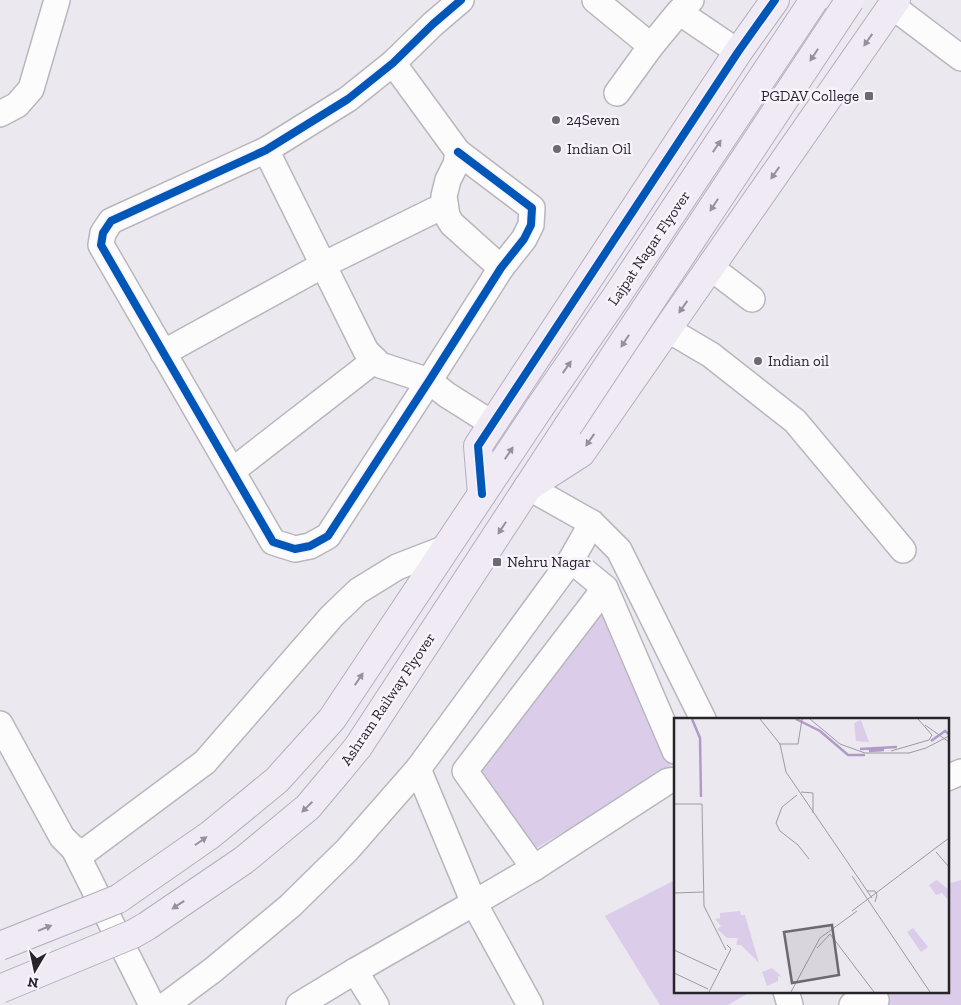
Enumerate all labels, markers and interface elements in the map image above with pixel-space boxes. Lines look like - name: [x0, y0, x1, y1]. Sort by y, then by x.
- one-way arrow: [863, 33, 873, 47]
- one-way arrow: [809, 49, 818, 62]
- place label: PGDAV College: [761, 87, 859, 105]
- marker: PGDAV College: [863, 90, 875, 102]
- place label: 24Seven: [566, 111, 620, 129]
- marker: 24Seven: [550, 114, 562, 126]
- one-way arrow: [712, 139, 722, 152]
- place label: Indian Oil: [567, 140, 631, 158]
- marker: Indian Oil: [551, 143, 563, 155]
- one-way arrow: [770, 167, 780, 180]
- street label: Lajpat Nagar Flyover: [604, 187, 694, 309]
- one-way arrow: [709, 199, 719, 212]
- one-way arrow: [678, 300, 688, 314]
- one-way arrow: [620, 334, 630, 348]
- place label: Indian oil: [768, 352, 829, 370]
- marker: Indian oil: [752, 355, 764, 367]
- one-way arrow: [562, 361, 572, 374]
- one-way arrow: [585, 434, 595, 447]
- one-way arrow: [504, 447, 514, 460]
- one-way arrow: [497, 521, 506, 534]
- place label: Nehru Nagar: [507, 553, 591, 571]
- marker: Nehru Nagar: [491, 556, 503, 568]
- street label: Ashram Railway Flyover: [337, 629, 439, 769]
- one-way arrow: [354, 672, 364, 686]
- inset map: [674, 718, 948, 992]
- one-way arrow: [301, 801, 313, 813]
- one-way arrow: [194, 836, 208, 846]
- one-way arrow: [171, 900, 184, 910]
- one-way arrow: [38, 924, 53, 932]
- north arrow: [10, 945, 60, 995]
- text: N: [26, 973, 40, 992]

